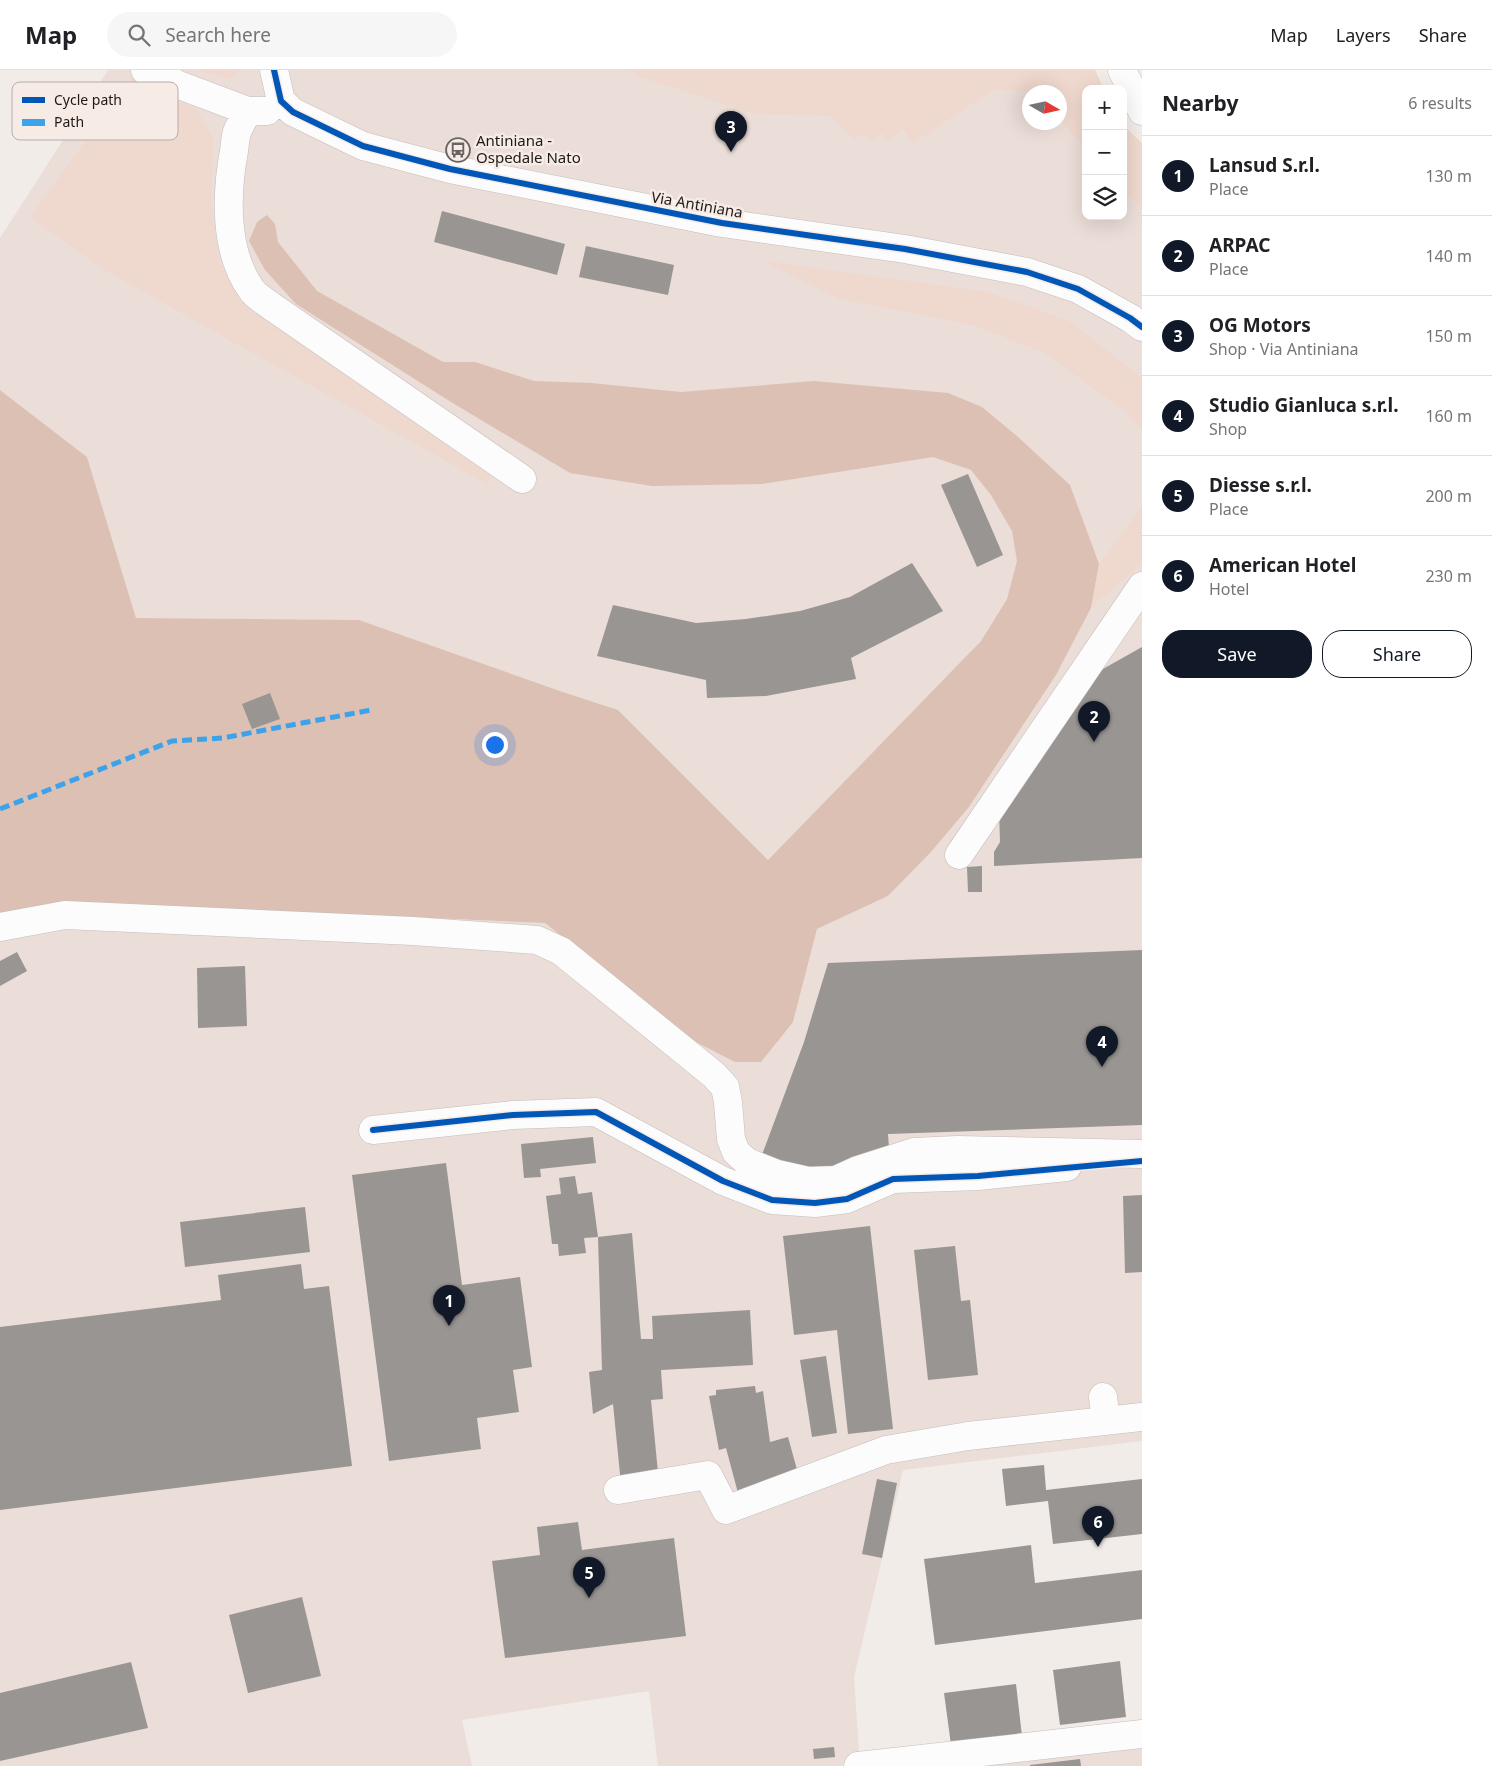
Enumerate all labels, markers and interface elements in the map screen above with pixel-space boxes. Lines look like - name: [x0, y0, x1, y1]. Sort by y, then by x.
- search box: [107, 12, 457, 57]
- text: Map: [25, 18, 77, 51]
- icon: search: [125, 21, 153, 49]
- text: Search here: [165, 22, 271, 48]
- text: Map: [1270, 23, 1308, 47]
- text: Layers: [1336, 23, 1391, 47]
- text: Share: [1419, 23, 1467, 47]
- legend: [12, 82, 178, 140]
- north arrow: [1022, 85, 1067, 130]
- map controls: [1082, 85, 1127, 220]
- button: +: [1082, 85, 1127, 130]
- text: Nearby: [1162, 89, 1238, 117]
- text: Cycle path: [54, 90, 122, 109]
- text: 6 results: [1408, 92, 1472, 114]
- pin: 3: [715, 111, 747, 152]
- text: Path: [54, 112, 84, 131]
- place label: Antiniana - Ospedale Nato: [476, 130, 581, 167]
- button: −: [1082, 130, 1127, 175]
- bus stop icon: Antiniana - Ospedale Nato: [445, 137, 471, 163]
- text: Lansud S.r.l.: [1209, 152, 1320, 178]
- text: 1: [1173, 165, 1183, 187]
- text: 130 m: [1425, 165, 1472, 187]
- button: layers: [1082, 175, 1127, 220]
- text: Place: [1209, 178, 1249, 200]
- street label: Via Antiniana: [650, 186, 744, 222]
- text: ARPAC: [1209, 232, 1270, 258]
- text: 2: [1173, 245, 1183, 267]
- text: 140 m: [1425, 245, 1472, 267]
- text: Place: [1209, 258, 1249, 280]
- text: OG Motors: [1209, 312, 1311, 338]
- text: 3: [1173, 325, 1183, 347]
- text: 150 m: [1425, 325, 1472, 347]
- text: Shop · Via Antiniana: [1209, 338, 1359, 360]
- text: Studio Gianluca s.r.l.: [1209, 392, 1399, 418]
- text: 4: [1173, 405, 1183, 427]
- text: 160 m: [1425, 405, 1472, 427]
- text: Shop: [1209, 418, 1247, 440]
- text: Diesse s.r.l.: [1209, 472, 1312, 498]
- text: 5: [1173, 485, 1183, 507]
- text: 200 m: [1425, 485, 1472, 507]
- text: Place: [1209, 498, 1249, 520]
- text: American Hotel: [1209, 552, 1356, 578]
- text: 6: [1173, 565, 1183, 587]
- text: 230 m: [1425, 565, 1472, 587]
- text: Hotel: [1209, 578, 1249, 600]
- button: Save: [1162, 630, 1312, 678]
- button: Share: [1322, 630, 1472, 678]
- pin: 2: [1078, 701, 1110, 742]
- your location: [482, 732, 508, 758]
- pin: 4: [1086, 1026, 1118, 1067]
- pin: 1: [433, 1285, 465, 1326]
- pin: 6: [1082, 1506, 1114, 1547]
- pin: 5: [573, 1557, 605, 1598]

